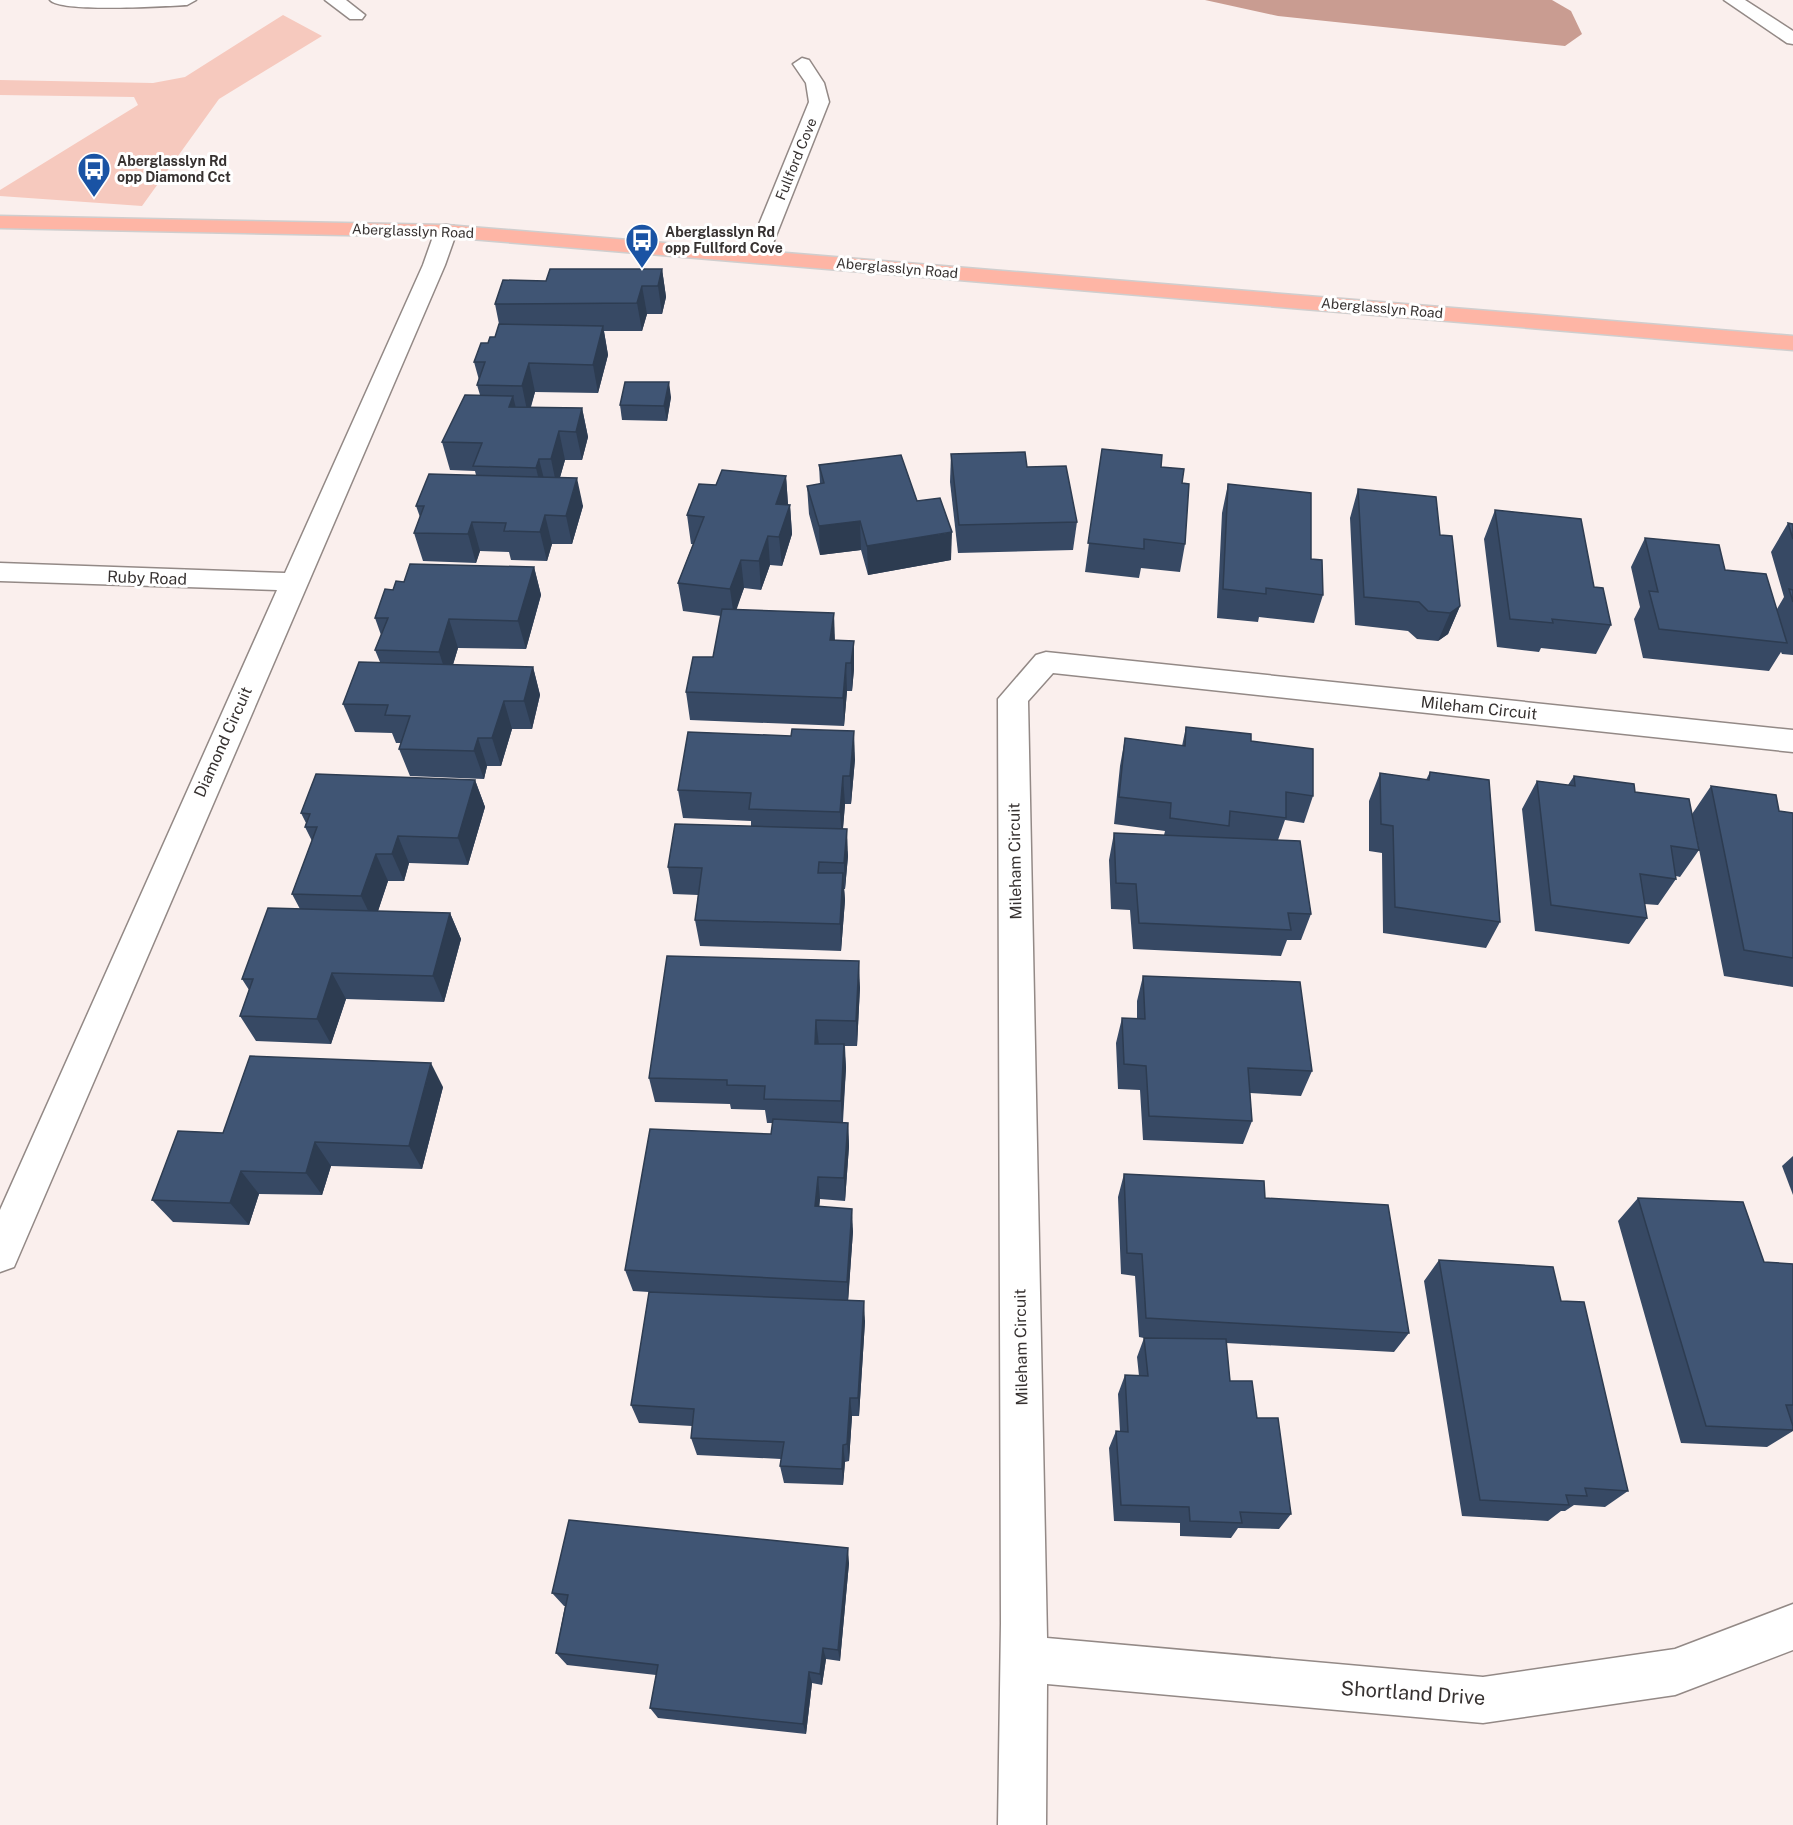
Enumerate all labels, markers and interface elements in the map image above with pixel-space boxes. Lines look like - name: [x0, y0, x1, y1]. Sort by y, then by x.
- street label: Fullford Cove: [772, 116, 820, 202]
- bus stop icon: Aberglasslyn Rd opp Diamond Cct: [76, 151, 112, 198]
- place label: Aberglasslyn Rd opp Diamond Cct: [117, 153, 231, 185]
- street label: Aberglasslyn Road: [352, 221, 474, 241]
- bus stop icon: Aberglasslyn Rd opp Fullford Cove: [624, 222, 660, 269]
- place label: Aberglasslyn Rd opp Fullford Cove: [665, 224, 783, 256]
- street label: Aberglasslyn Road: [835, 255, 959, 281]
- street label: Aberglasslyn Road: [1320, 295, 1444, 321]
- street label: Ruby Road: [107, 567, 187, 589]
- street label: Diamond Circuit: [190, 684, 256, 800]
- street label: Mileham Circuit: [1420, 692, 1538, 724]
- street label: Mileham Circuit: [1004, 802, 1026, 920]
- street label: Mileham Circuit: [1010, 1288, 1032, 1406]
- street label: Shortland Drive: [1340, 1676, 1486, 1710]

